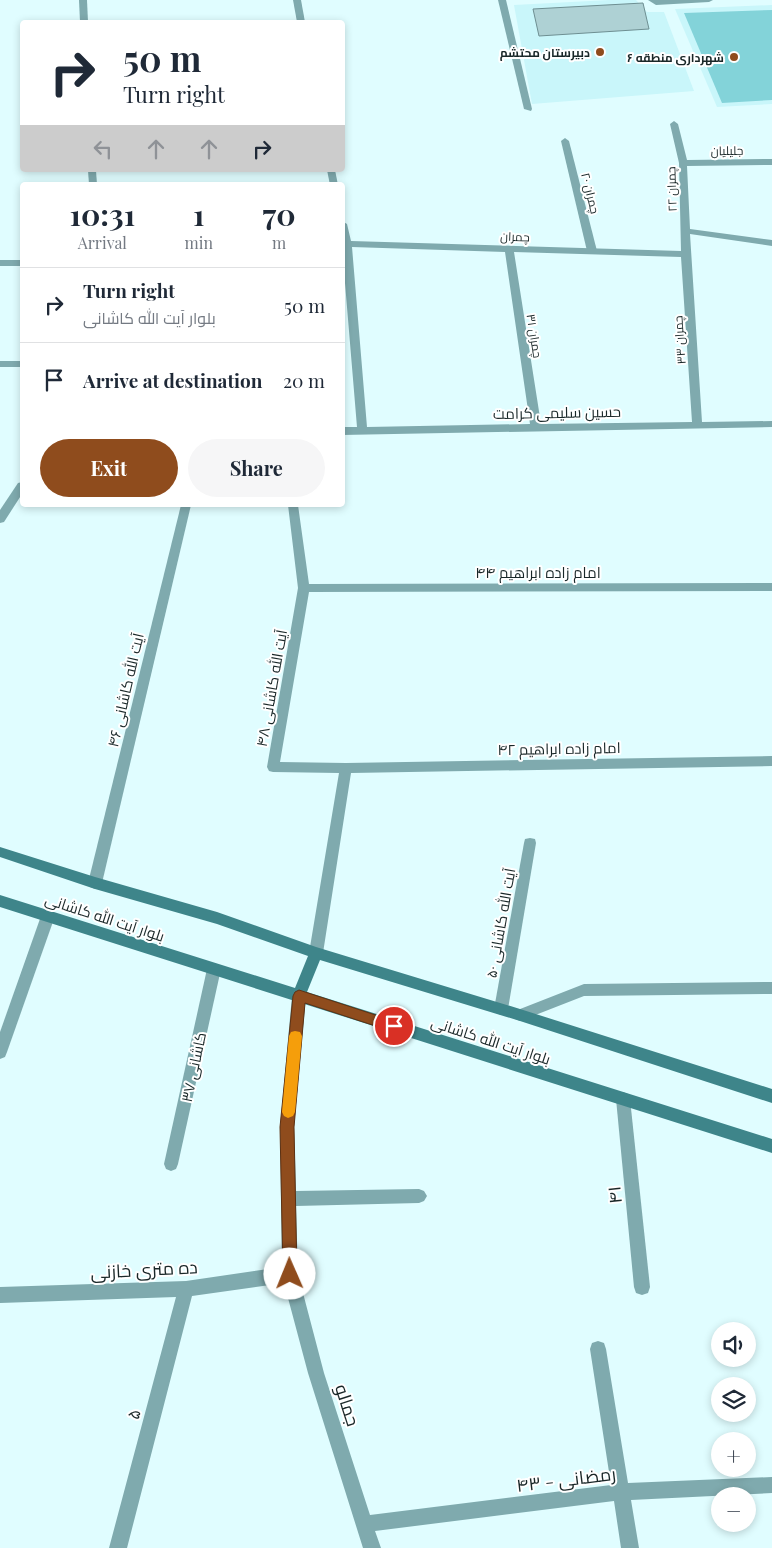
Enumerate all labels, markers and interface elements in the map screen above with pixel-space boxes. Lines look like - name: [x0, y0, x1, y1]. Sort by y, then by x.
- text: 50 m: [123, 34, 201, 81]
- icon: right: [40, 40, 105, 105]
- place label: دبیرستان محتشم: [500, 44, 590, 61]
- marker: دبیرستان محتشم: [594, 46, 606, 58]
- place label: شهرداری منطقه ۶: [627, 49, 724, 66]
- marker: شهرداری منطقه ۶: [728, 51, 740, 63]
- text: Turn right: [123, 79, 225, 109]
- icon: left: [89, 135, 117, 163]
- icon: ahead: [142, 135, 170, 163]
- icon: ahead: [195, 135, 223, 163]
- icon: right: [248, 135, 276, 163]
- street label: جلیلیان: [711, 142, 743, 158]
- street label: چمران ۲۲: [662, 166, 682, 212]
- street label: چمران ۲۰: [576, 171, 604, 216]
- text: 10:31: [69, 194, 135, 234]
- text: 1: [193, 194, 205, 234]
- text: 70: [263, 194, 296, 234]
- street label: چمران: [500, 227, 530, 247]
- text: Arrival: [78, 232, 127, 253]
- text: min: [185, 232, 213, 253]
- text: m: [272, 232, 286, 253]
- text: Turn right: [83, 277, 175, 303]
- icon: right: [40, 291, 68, 319]
- text: 50 m: [284, 292, 325, 318]
- text: بلوار آیت الله کاشانی: [83, 307, 216, 328]
- street label: چمران ۳۱: [522, 313, 546, 359]
- street label: چمران ۳۳: [669, 315, 691, 365]
- icon: arrive: [40, 366, 68, 394]
- text: Arrive at destination: [83, 367, 263, 393]
- text: 20 m: [283, 367, 325, 393]
- street label: حسین سلیمی کرامت: [493, 401, 621, 424]
- button: Exit: [40, 439, 178, 497]
- button: Share: [188, 439, 325, 497]
- street label: امام زاده ابراهیم ۴۴: [475, 562, 601, 583]
- street label: آیت الله کاشانی ۴۸: [251, 628, 292, 748]
- street label: آیت الله کاشانی ۴۶: [102, 631, 149, 749]
- street label: امام زاده ابراهیم ۴۲: [497, 737, 621, 760]
- street label: آیت الله کاشانی ۵۰: [480, 867, 520, 980]
- street label: بلوار آیت الله کاشانی: [42, 888, 167, 947]
- pin: [373, 1005, 415, 1047]
- street label: بلوار آیت الله کاشانی: [428, 1011, 553, 1070]
- icon: arrive: [380, 1012, 408, 1040]
- street label: کاشانی ۳۷: [176, 1030, 211, 1104]
- street label: ۴۱: [601, 1185, 627, 1205]
- position arrow: [263, 1247, 315, 1299]
- street label: ده متری خازنی: [90, 1254, 198, 1284]
- map controls: [711, 1322, 756, 1532]
- button: sound: [711, 1322, 756, 1367]
- button: layers: [711, 1377, 756, 1422]
- street label: جمالو: [330, 1381, 366, 1429]
- street label: ۵: [120, 1406, 146, 1422]
- button: +: [711, 1432, 756, 1477]
- street label: رمضانی - ۴۳: [515, 1461, 617, 1497]
- button: −: [711, 1487, 756, 1532]

